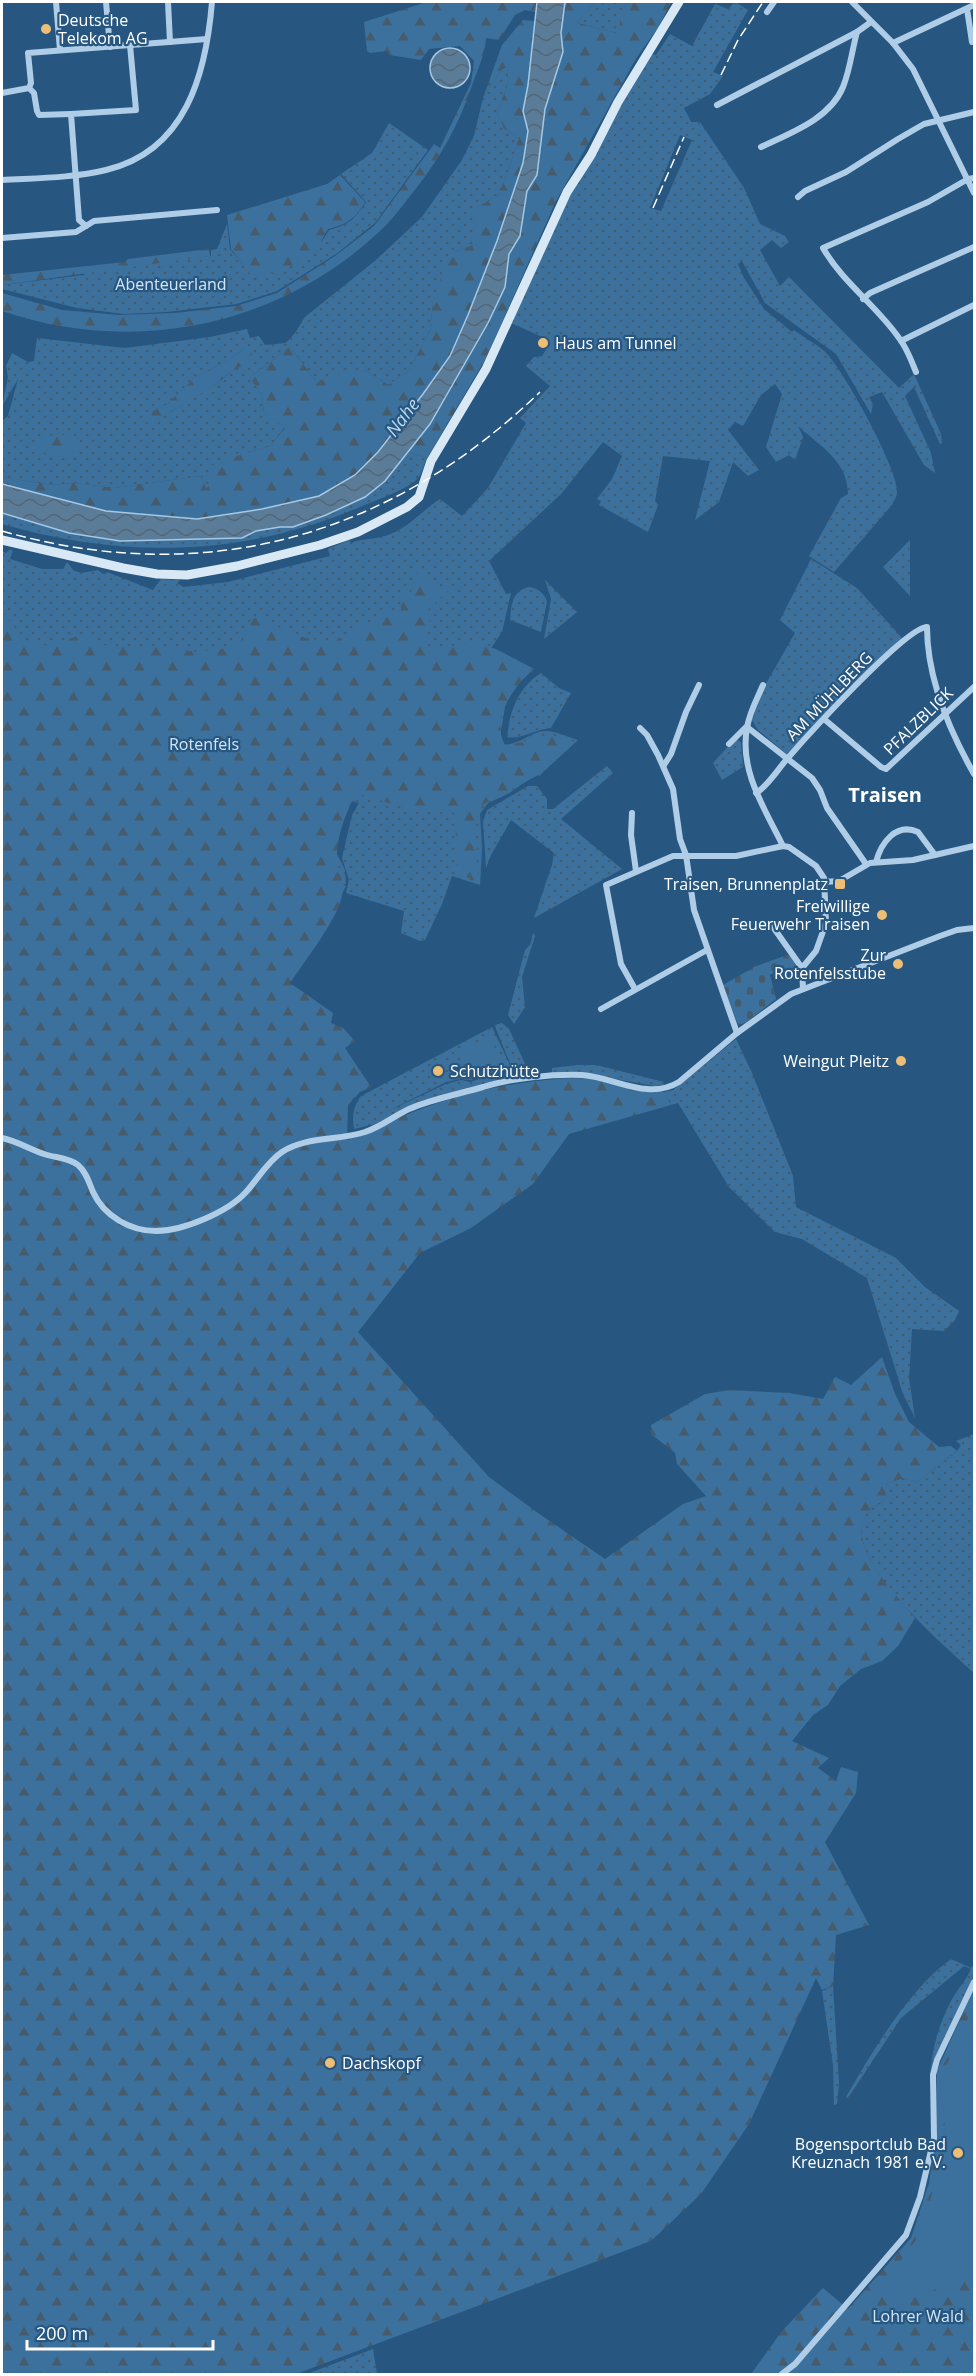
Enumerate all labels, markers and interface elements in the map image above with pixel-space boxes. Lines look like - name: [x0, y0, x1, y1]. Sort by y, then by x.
- place label: Deutsche Telekom AG: [58, 9, 148, 49]
- marker: Deutsche Telekom AG: [39, 22, 53, 36]
- park label: Abenteuerland: [115, 273, 227, 295]
- place label: Haus am Tunnel: [555, 332, 676, 354]
- marker: Haus am Tunnel: [536, 336, 550, 350]
- water label: Nahe: [380, 393, 424, 441]
- street label: AM MÜHLBERG: [781, 647, 877, 745]
- street label: PFALZBLICK: [879, 682, 958, 760]
- park label: Rotenfels: [169, 733, 239, 755]
- district label: Traisen: [848, 781, 922, 808]
- place label: Traisen, Brunnenplatz: [664, 873, 828, 895]
- marker: Traisen, Brunnenplatz: [833, 877, 847, 891]
- place label: Freiwillige Feuerwehr Traisen: [731, 895, 870, 935]
- marker: Freiwillige Feuerwehr Traisen: [875, 908, 889, 922]
- place label: Zur Rotenfelsstube: [774, 944, 886, 984]
- marker: Zur Rotenfelsstube: [891, 957, 905, 971]
- place label: Weingut Pleitz: [783, 1050, 889, 1072]
- marker: Weingut Pleitz: [894, 1054, 908, 1068]
- place label: Schutzhütte: [450, 1060, 539, 1082]
- marker: Schutzhütte: [431, 1064, 445, 1078]
- place label: Dachskopf: [342, 2052, 422, 2074]
- marker: Dachskopf: [323, 2056, 337, 2070]
- place label: Bogensportclub Bad Kreuznach 1981 e. V.: [791, 2133, 946, 2173]
- marker: Bogensportclub Bad Kreuznach 1981 e. V.: [951, 2146, 965, 2160]
- park label: Lohrer Wald: [872, 2305, 964, 2327]
- scale bar: [27, 2313, 213, 2351]
- text: 200 m: [36, 2321, 88, 2345]

